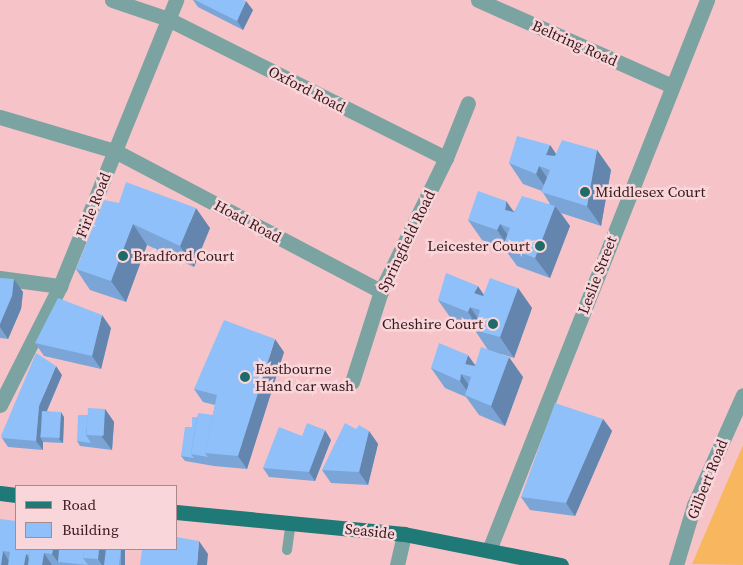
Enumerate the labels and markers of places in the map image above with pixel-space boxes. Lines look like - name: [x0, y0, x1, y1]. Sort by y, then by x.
- place label: Middlesex Court: [595, 183, 705, 201]
- marker: Middlesex Court: [579, 186, 591, 198]
- place label: Leicester Court: [427, 237, 530, 255]
- marker: Leicester Court: [534, 240, 546, 252]
- place label: Bradford Court: [133, 247, 234, 265]
- marker: Bradford Court: [117, 250, 129, 262]
- place label: Cheshire Court: [382, 315, 483, 333]
- marker: Cheshire Court: [487, 318, 499, 330]
- place label: Eastbourne Hand car wash: [255, 359, 354, 394]
- marker: Eastbourne Hand car wash: [239, 371, 251, 383]

